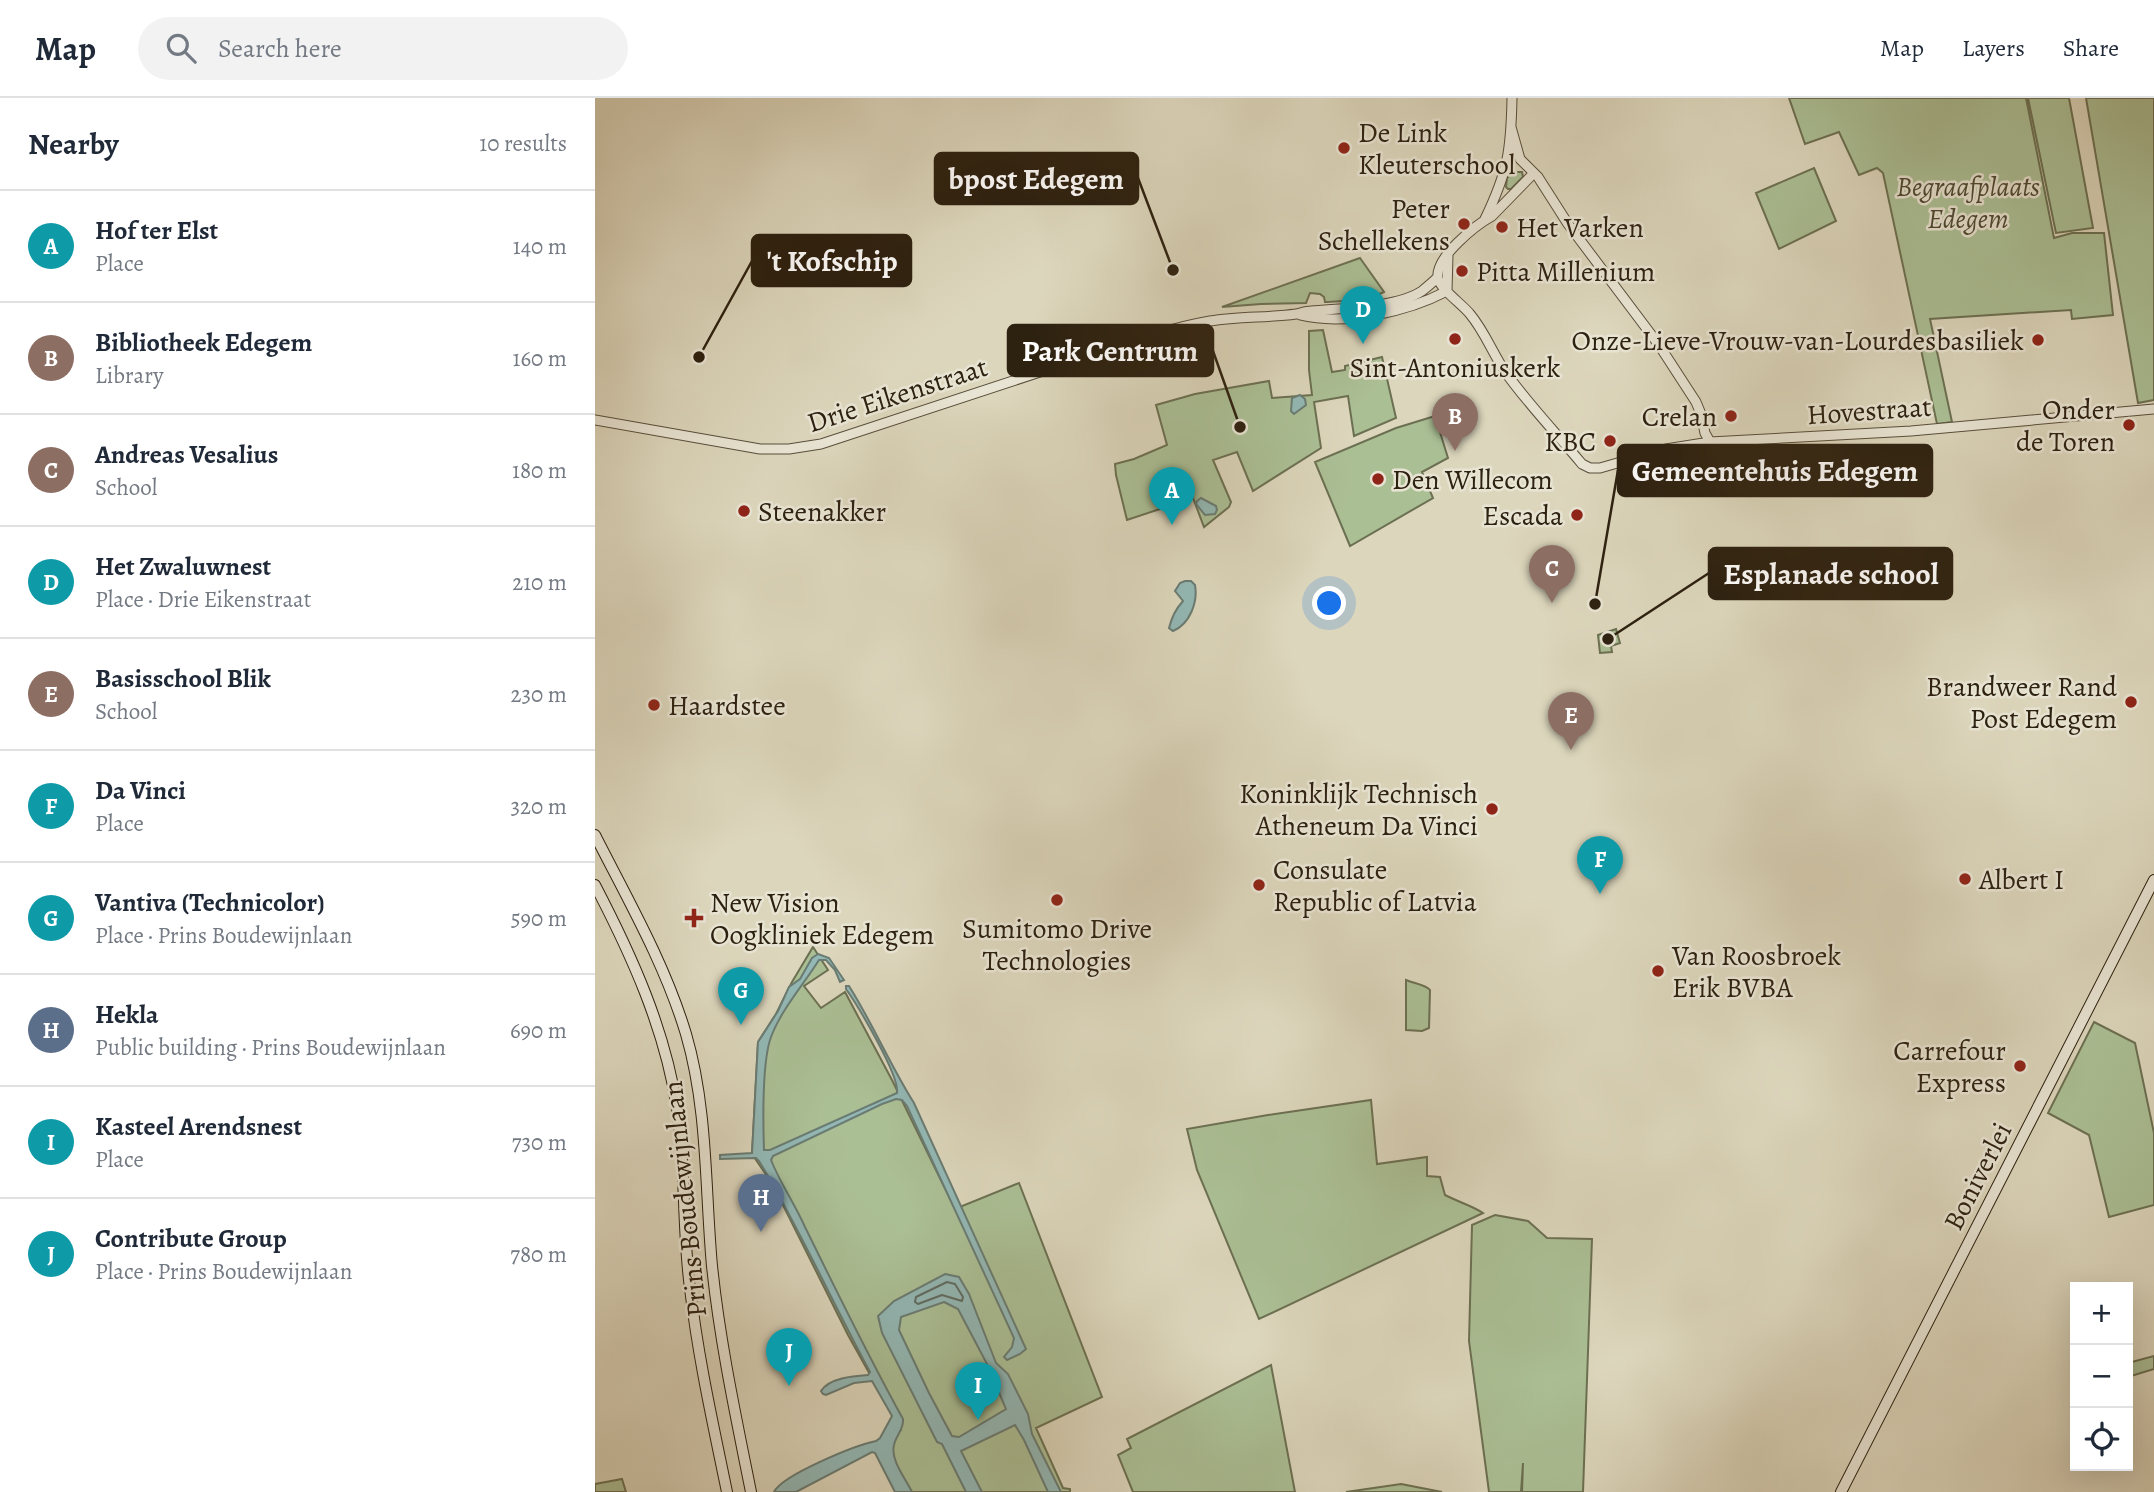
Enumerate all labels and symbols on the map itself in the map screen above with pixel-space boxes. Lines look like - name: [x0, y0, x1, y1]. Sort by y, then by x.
- place label: De Link Kleuterschool: [1358, 114, 1516, 184]
- marker: De Link Kleuterschool: [1336, 140, 1352, 156]
- callout: bpost Edegem: [935, 153, 1138, 204]
- text: bpost Edegem: [947, 159, 1124, 199]
- park label: Begraafplaats Edegem: [1896, 168, 2040, 238]
- place label: Peter Schellekens: [1318, 190, 1450, 260]
- place label: Het Varken: [1516, 209, 1644, 247]
- marker: Peter Schellekens: [1456, 216, 1472, 232]
- marker: Het Varken: [1494, 219, 1510, 235]
- callout: 't Kofschip: [752, 235, 911, 286]
- text: 't Kofschip: [766, 241, 898, 281]
- place label: Pitta Millenium: [1476, 253, 1655, 291]
- marker: Pitta Millenium: [1454, 263, 1470, 279]
- pin: D: [1340, 286, 1386, 344]
- place label: Onze-Lieve-Vrouw-van-Lourdesbasiliek: [1572, 322, 2024, 360]
- callout: Park Centrum: [1008, 325, 1213, 376]
- text: Park Centrum: [1022, 331, 1198, 371]
- marker: Sint-Antoniuskerk: [1447, 331, 1463, 347]
- marker: Onze-Lieve-Vrouw-van-Lourdesbasiliek: [2030, 332, 2046, 348]
- street label: Drie Eikenstraat: [802, 348, 992, 442]
- place label: Sint-Antoniuskerk: [1350, 349, 1560, 387]
- street label: Hovestraat: [1805, 388, 1933, 434]
- place label: Onder de Toren: [2016, 391, 2115, 461]
- pin: B: [1432, 393, 1478, 451]
- place label: Crelan: [1642, 398, 1717, 436]
- marker: Crelan: [1723, 408, 1739, 424]
- marker: Onder de Toren: [2121, 417, 2137, 433]
- place label: KBC: [1544, 423, 1596, 461]
- marker: KBC: [1602, 433, 1618, 449]
- callout: Gemeentehuis Edegem: [1618, 445, 1932, 496]
- text: Gemeentehuis Edegem: [1632, 451, 1918, 491]
- place label: Den Willecom: [1392, 461, 1553, 499]
- pin: A: [1149, 467, 1195, 525]
- marker: Den Willecom: [1370, 471, 1386, 487]
- place label: Steenakker: [758, 493, 886, 531]
- place label: Escada: [1482, 497, 1563, 535]
- marker: Steenakker: [736, 503, 752, 519]
- marker: Escada: [1569, 507, 1585, 523]
- pin: C: [1529, 545, 1575, 603]
- callout: Esplanade school: [1709, 548, 1952, 599]
- text: Esplanade school: [1723, 554, 1939, 594]
- your location: [1312, 586, 1346, 620]
- place label: Brandweer Rand Post Edegem: [1926, 668, 2118, 738]
- place label: Haardstee: [668, 687, 786, 725]
- pin: E: [1548, 692, 1594, 750]
- marker: Brandweer Rand Post Edegem: [2123, 694, 2139, 710]
- marker: Haardstee: [646, 697, 662, 713]
- place label: Koninklijk Technisch Atheneum Da Vinci: [1239, 775, 1478, 845]
- marker: Koninklijk Technisch Atheneum Da Vinci: [1484, 801, 1500, 817]
- pin: F: [1577, 836, 1623, 894]
- place label: Consulate Republic of Latvia: [1273, 851, 1477, 921]
- place label: Albert I: [1978, 861, 2064, 899]
- marker: Albert I: [1957, 871, 1973, 887]
- marker: Consulate Republic of Latvia: [1251, 877, 1267, 893]
- place label: New Vision Oogkliniek Edegem: [710, 884, 934, 954]
- marker: Sumitomo Drive Technologies: [1049, 892, 1065, 908]
- marker: New Vision Oogkliniek Edegem: [684, 908, 704, 928]
- place label: Sumitomo Drive Technologies: [962, 910, 1152, 980]
- place label: Van Roosbroek Erik BVBA: [1671, 937, 1841, 1007]
- marker: Van Roosbroek Erik BVBA: [1650, 963, 1666, 979]
- pin: G: [718, 967, 764, 1025]
- place label: Carrefour Express: [1893, 1032, 2006, 1102]
- marker: Carrefour Express: [2012, 1058, 2028, 1074]
- street label: Prins Boudewijnlaan: [654, 1079, 716, 1319]
- street label: Boniverlei: [1935, 1116, 2021, 1237]
- pin: H: [738, 1174, 784, 1232]
- pin: J: [766, 1328, 812, 1386]
- pin: I: [955, 1362, 1001, 1420]

